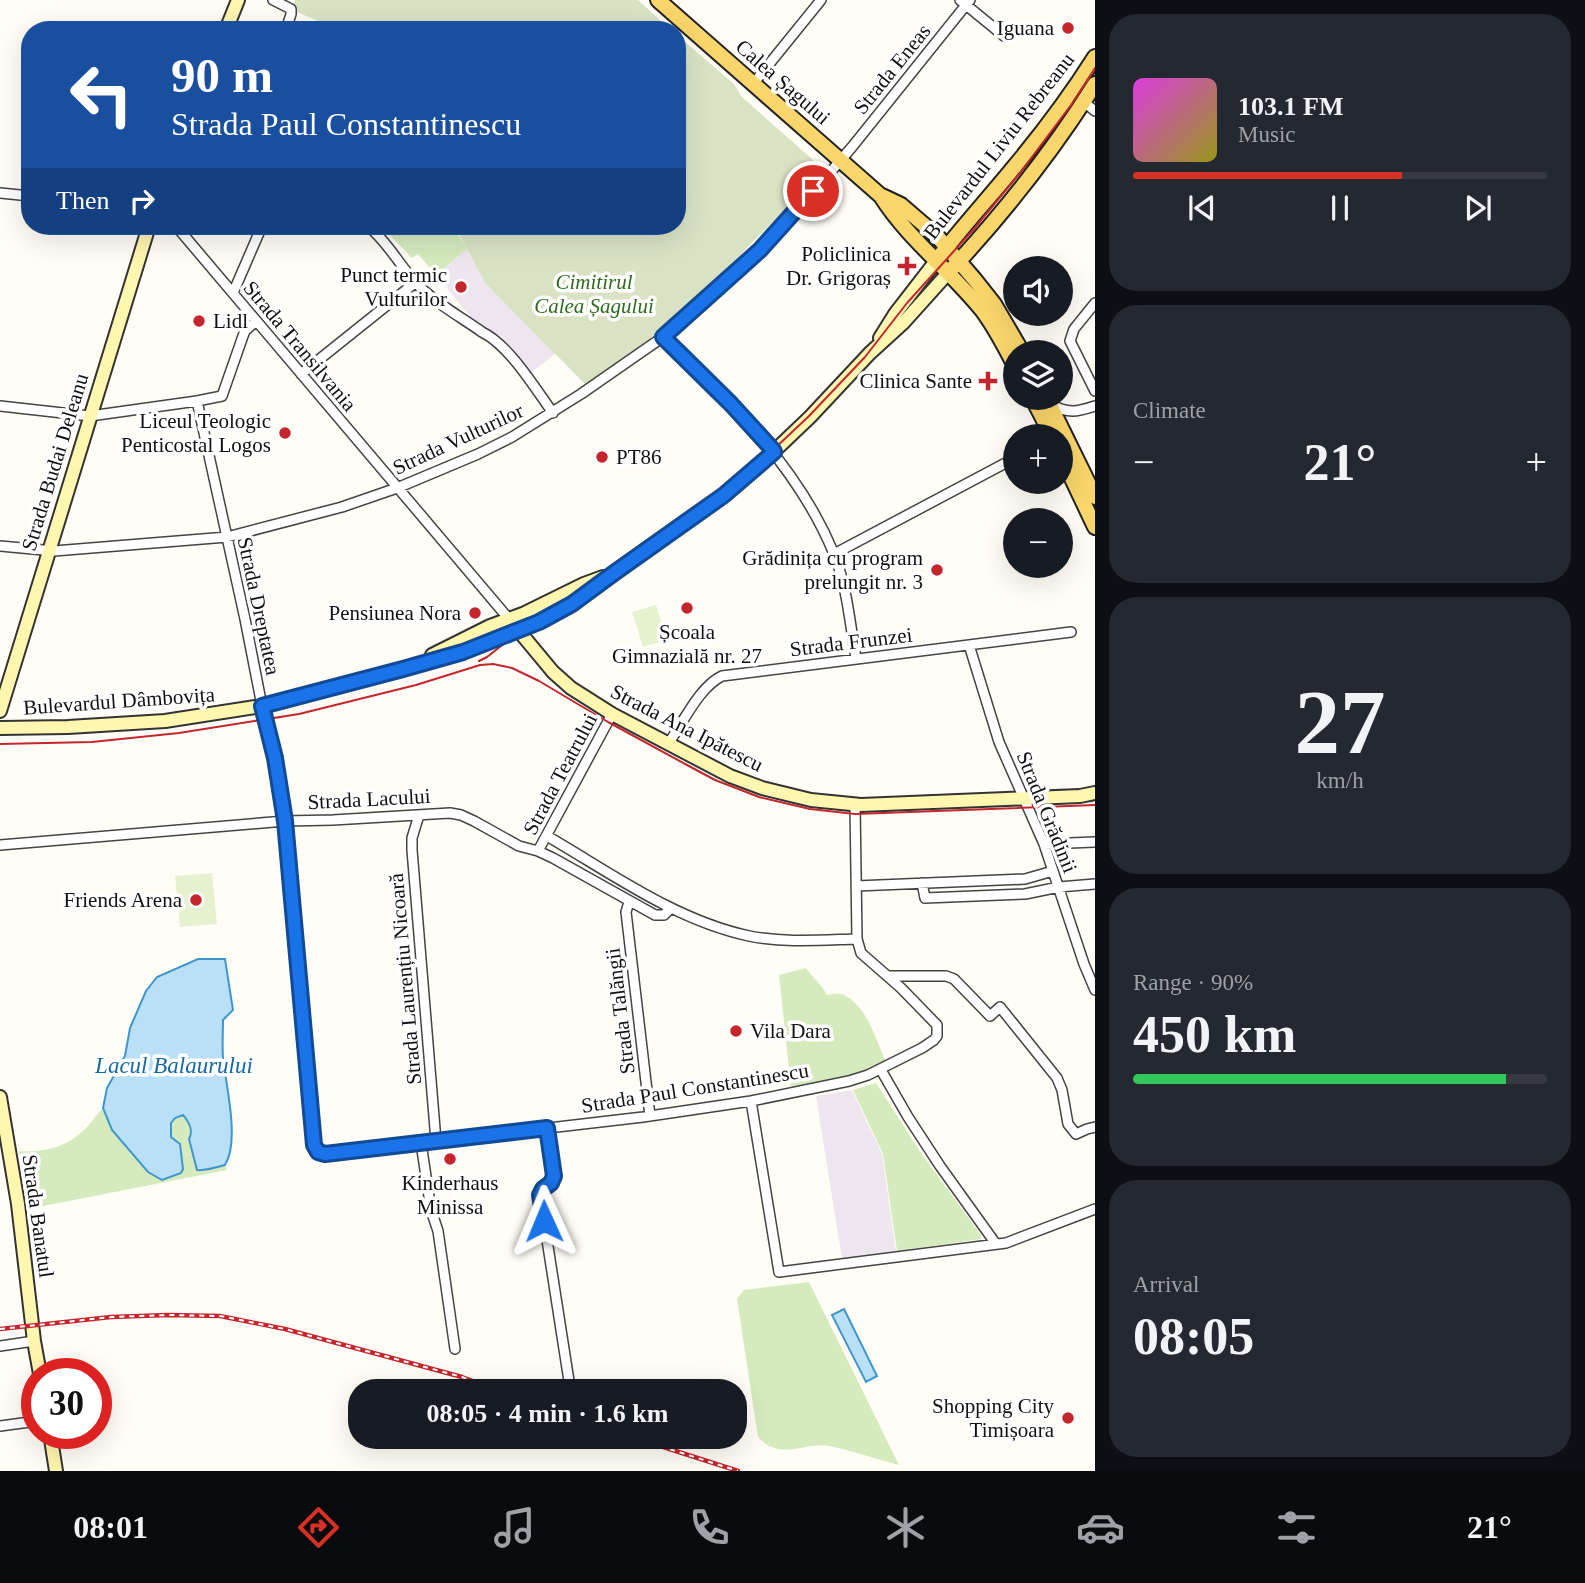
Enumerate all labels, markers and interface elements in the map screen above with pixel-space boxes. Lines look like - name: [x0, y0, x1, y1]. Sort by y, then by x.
- place label: Iguana: [997, 16, 1055, 40]
- street label: Strada Eneas: [848, 19, 936, 119]
- marker: Iguana: [1060, 20, 1076, 36]
- street label: Calea Șagului: [731, 34, 835, 130]
- text: 90 m: [171, 48, 273, 103]
- street label: Bulevardul Liviu Rebreanu: [919, 48, 1079, 244]
- icon: left: [56, 49, 147, 140]
- text: 103.1 FM: [1238, 92, 1343, 121]
- text: Strada Paul Constantinescu: [171, 106, 521, 142]
- text: Music: [1238, 122, 1296, 147]
- pin: [783, 161, 843, 221]
- icon: arrive: [794, 172, 832, 210]
- icon: right: [123, 182, 161, 220]
- text: Then: [56, 186, 109, 215]
- icon: previous: [1183, 189, 1221, 227]
- icon: pause: [1321, 189, 1359, 227]
- icon: next: [1459, 189, 1497, 227]
- place label: Policlinica Dr. Grigoraș: [786, 242, 892, 290]
- marker: Policlinica Dr. Grigoraș: [897, 256, 917, 276]
- map controls: [1003, 256, 1073, 578]
- button: sound: [1003, 256, 1073, 326]
- place label: Punct termic Vulturilor: [340, 263, 447, 311]
- park label: Cimitirul Calea Șagului: [534, 270, 654, 318]
- street label: Strada Transilvania: [239, 276, 362, 417]
- marker: Punct termic Vulturilor: [453, 279, 469, 295]
- place label: Lidl: [213, 309, 248, 333]
- marker: Lidl: [191, 313, 207, 329]
- button: layers: [1003, 340, 1073, 410]
- place label: Clinica Sante: [859, 369, 972, 393]
- street label: Strada Budai Deleanu: [17, 370, 94, 554]
- marker: Clinica Sante: [978, 371, 998, 391]
- street label: Strada Vulturilor: [389, 398, 527, 480]
- text: Climate: [1133, 398, 1206, 423]
- place label: Liceul Teologic Penticostal Logos: [121, 409, 271, 457]
- button: +: [1003, 424, 1073, 494]
- marker: Liceul Teologic Penticostal Logos: [277, 425, 293, 441]
- text: 21°: [1304, 434, 1376, 491]
- text: −: [1133, 441, 1154, 483]
- text: +: [1526, 441, 1547, 483]
- place label: PT86: [616, 445, 662, 469]
- marker: PT86: [594, 449, 610, 465]
- button: −: [1003, 508, 1073, 578]
- street label: Strada Dreptatea: [233, 535, 285, 678]
- place label: Grădinița cu program prelungit nr. 3: [742, 546, 923, 594]
- marker: Grădinița cu program prelungit nr. 3: [929, 562, 945, 578]
- marker: Școala Gimnazială nr. 27: [679, 600, 695, 616]
- place label: Pensiunea Nora: [329, 601, 462, 625]
- marker: Pensiunea Nora: [467, 605, 483, 621]
- place label: Școala Gimnazială nr. 27: [612, 620, 762, 668]
- street label: Strada Frunzei: [788, 623, 914, 661]
- text: 27: [1295, 672, 1386, 773]
- street label: Strada Ana Ipătescu: [607, 679, 768, 777]
- street label: Bulevardul Dâmbovița: [22, 682, 216, 720]
- street label: Strada Teatrului: [518, 709, 602, 839]
- street label: Strada Grădinii: [1012, 748, 1082, 876]
- text: km/h: [1316, 768, 1364, 793]
- street label: Strada Lacului: [307, 784, 431, 814]
- street label: Strada Laurențiu Nicoară: [384, 872, 426, 1086]
- place label: Friends Arena: [64, 888, 183, 912]
- marker: Friends Arena: [188, 892, 204, 908]
- street label: Strada Talăngii: [600, 946, 640, 1076]
- text: Range · 90%: [1133, 970, 1253, 995]
- text: 450 km: [1133, 1006, 1296, 1063]
- place label: Vila Dara: [750, 1019, 832, 1043]
- marker: Vila Dara: [728, 1023, 744, 1039]
- water label: Lacul Balaurului: [94, 1053, 253, 1078]
- street label: Strada Paul Constantinescu: [580, 1058, 811, 1118]
- marker: Kinderhaus Minissa: [442, 1151, 458, 1167]
- street label: Strada Banatul: [17, 1153, 59, 1279]
- place label: Kinderhaus Minissa: [402, 1171, 498, 1219]
- position arrow: [507, 1184, 581, 1258]
- text: Arrival: [1133, 1272, 1199, 1297]
- text: 08:05: [1133, 1308, 1254, 1365]
- speed limit sign: 30: [21, 1358, 112, 1449]
- place label: Shopping City Timișoara: [932, 1394, 1055, 1442]
- text: 08:05 · 4 min · 1.6 km: [427, 1399, 668, 1428]
- marker: Shopping City Timișoara: [1060, 1410, 1076, 1426]
- icon: directions: [294, 1503, 343, 1552]
- icon: music: [490, 1503, 539, 1552]
- icon: phone: [685, 1503, 734, 1552]
- icon: climate: [881, 1503, 930, 1552]
- icon: car: [1076, 1503, 1125, 1552]
- icon: filters: [1272, 1503, 1321, 1552]
- text: 08:01: [73, 1509, 148, 1545]
- text: 21°: [1467, 1509, 1512, 1545]

